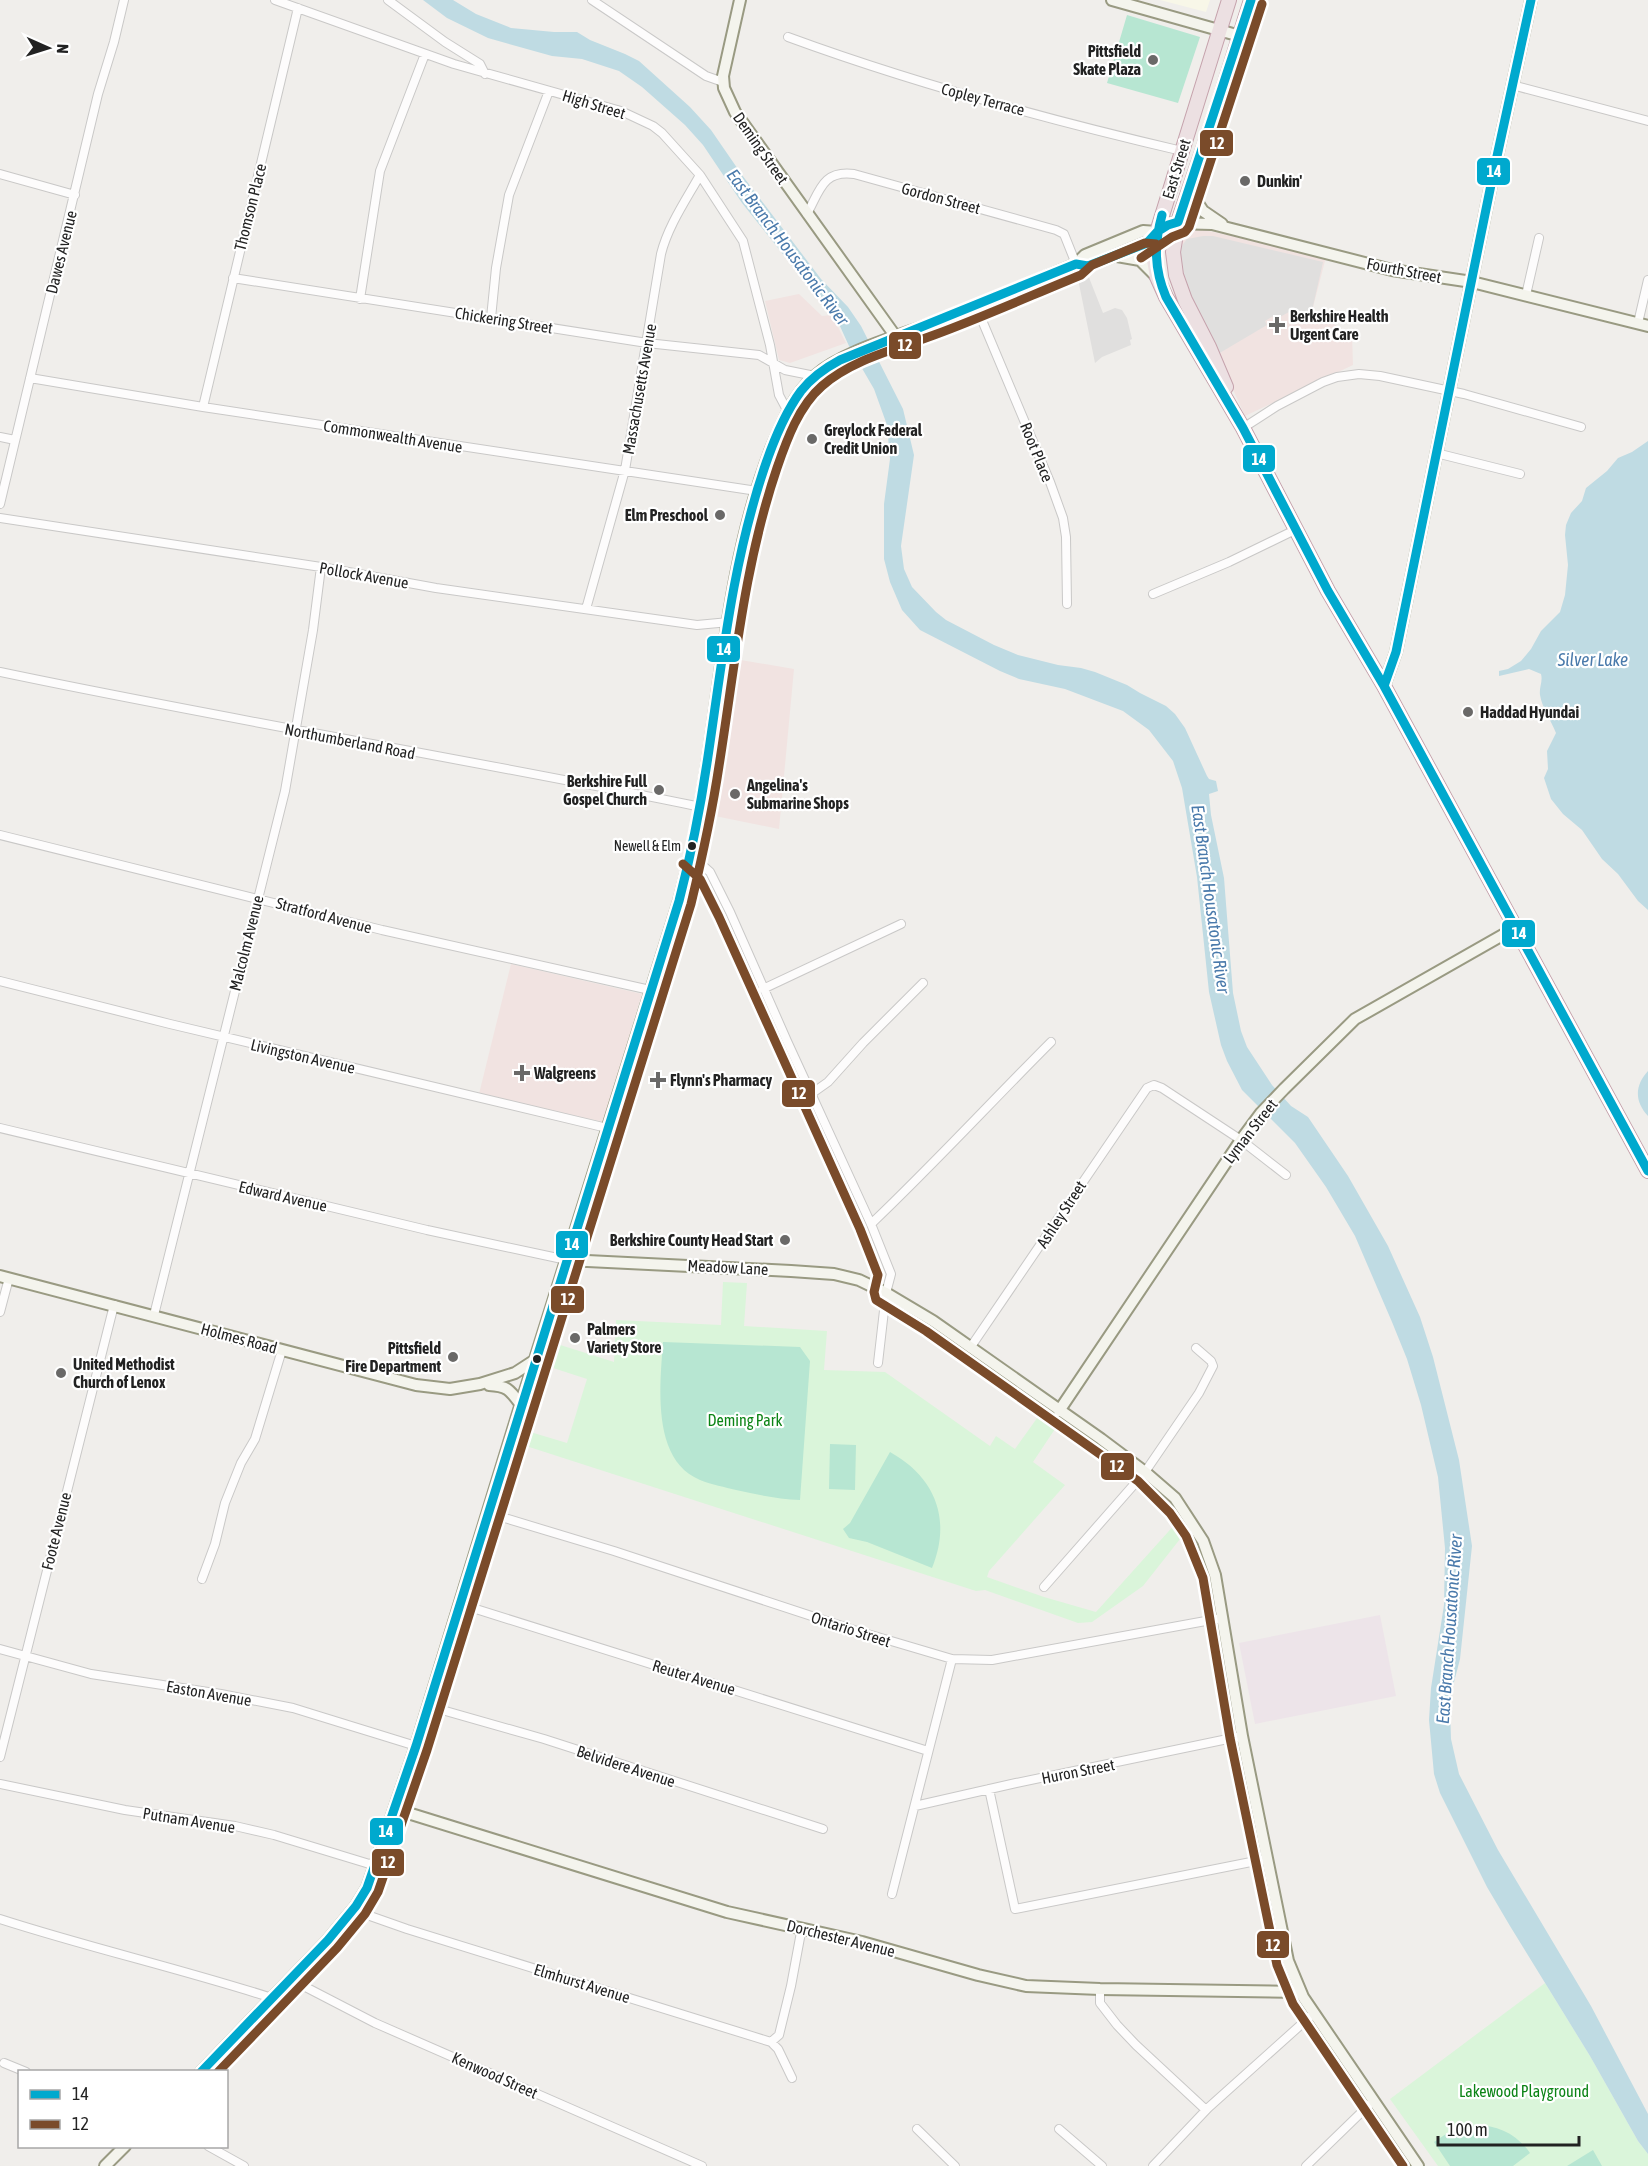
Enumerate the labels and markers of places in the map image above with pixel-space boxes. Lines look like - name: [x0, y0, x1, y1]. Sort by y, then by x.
- place label: Pittsfield Skate Plaza: [1073, 42, 1141, 78]
- marker: Pittsfield Skate Plaza: [1146, 53, 1160, 67]
- place label: Dunkin': [1257, 172, 1303, 190]
- marker: Dunkin': [1238, 174, 1252, 188]
- place label: Berkshire Health Urgent Care: [1290, 307, 1389, 343]
- marker: Berkshire Health Urgent Care: [1268, 316, 1286, 334]
- place label: Greylock Federal Credit Union: [824, 421, 923, 457]
- marker: Greylock Federal Credit Union: [805, 432, 819, 446]
- place label: Elm Preschool: [625, 506, 709, 524]
- marker: Elm Preschool: [713, 508, 727, 522]
- place label: Haddad Hyundai: [1480, 703, 1580, 721]
- marker: Haddad Hyundai: [1461, 705, 1475, 719]
- place label: Berkshire Full Gospel Church: [563, 772, 648, 808]
- place label: Angelina's Submarine Shops: [746, 776, 849, 812]
- marker: Berkshire Full Gospel Church: [652, 783, 666, 797]
- marker: Angelina's Submarine Shops: [728, 787, 742, 801]
- place label: Newell & Elm: [614, 838, 681, 854]
- marker: Newell & Elm: [686, 840, 698, 852]
- place label: Walgreens: [533, 1064, 596, 1082]
- marker: Walgreens: [515, 1066, 529, 1080]
- place label: Flynn's Pharmacy: [670, 1071, 772, 1089]
- marker: Flynn's Pharmacy: [651, 1073, 665, 1087]
- place label: Berkshire County Head Start: [610, 1231, 773, 1249]
- marker: Berkshire County Head Start: [778, 1233, 792, 1247]
- place label: Palmers Variety Store: [586, 1320, 662, 1356]
- marker: Palmers Variety Store: [568, 1331, 582, 1345]
- place label: Pittsfield Fire Department: [345, 1339, 441, 1375]
- marker: Pittsfield Fire Department: [446, 1350, 460, 1364]
- unlabelled marker: [531, 1353, 543, 1365]
- place label: United Methodist Church of Lenox: [73, 1355, 175, 1391]
- marker: United Methodist Church of Lenox: [54, 1366, 68, 1380]

